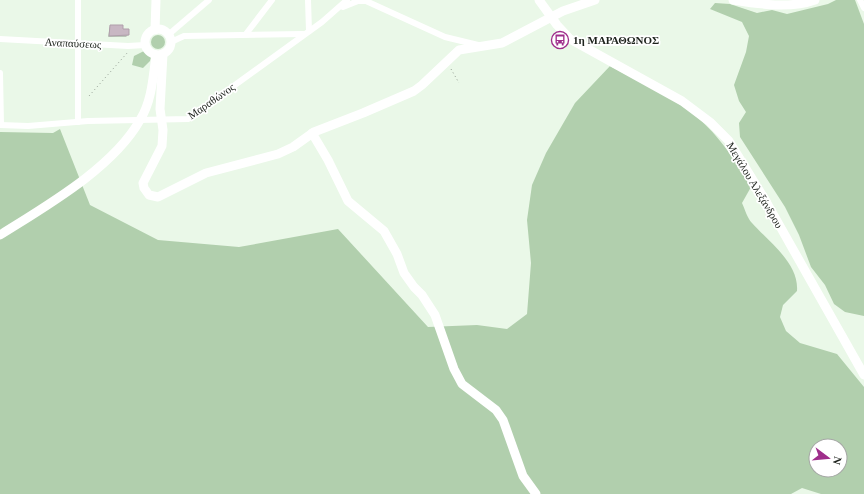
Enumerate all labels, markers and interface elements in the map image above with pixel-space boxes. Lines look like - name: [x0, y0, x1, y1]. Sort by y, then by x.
- bus stop icon: 1η ΜΑΡΑΘΩΝΟΣ: [550, 30, 570, 50]
- place label: 1η ΜΑΡΑΘΩΝΟΣ: [573, 34, 659, 46]
- street label: Αναπαύσεως: [44, 36, 102, 51]
- street label: Μαραθώνος: [185, 80, 237, 121]
- street label: Μεγάλου Αλεξάνδρου: [724, 140, 786, 231]
- north arrow: [808, 438, 848, 478]
- text: N: [831, 455, 844, 466]

